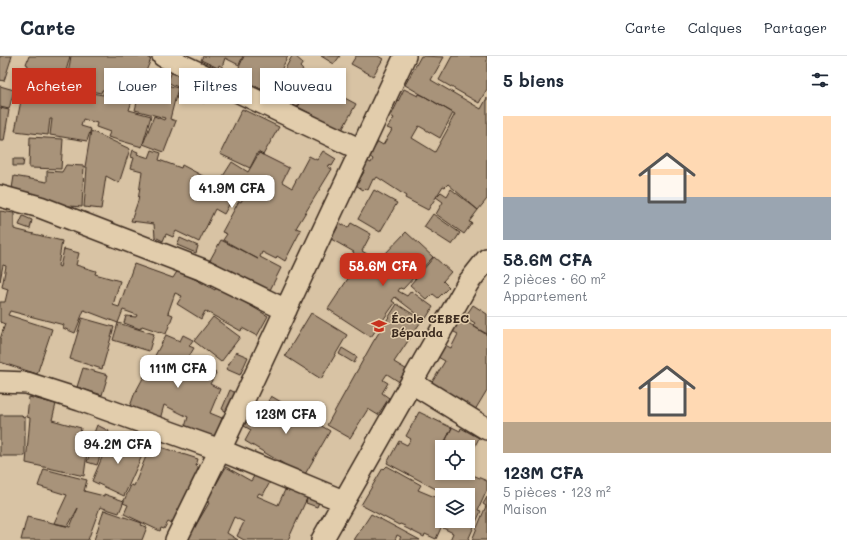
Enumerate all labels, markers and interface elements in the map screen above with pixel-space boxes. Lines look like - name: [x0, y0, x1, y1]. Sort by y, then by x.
- text: Carte: [20, 15, 75, 40]
- text: Carte: [625, 18, 666, 37]
- text: Calques: [688, 18, 742, 37]
- text: Partager: [764, 18, 827, 37]
- chip: Acheter: [12, 68, 96, 104]
- chip: Louer: [104, 68, 171, 104]
- chip: Filtres: [179, 68, 252, 104]
- chip: Nouveau: [260, 68, 346, 104]
- text: 5 biens: [503, 69, 564, 91]
- icon: filters: [809, 69, 831, 91]
- icon: home: [631, 142, 703, 214]
- pin: 41.9M CFA: [186, 175, 278, 209]
- text: 41.9M CFA: [199, 179, 265, 196]
- text: 58.6M CFA: [503, 248, 593, 270]
- pin: 58.6M CFA: [337, 253, 429, 287]
- text: 58.6M CFA: [349, 257, 417, 274]
- text: 2 pièces · 60 m²: [503, 270, 606, 287]
- text: Appartement: [503, 287, 588, 304]
- place label: École CEBEC Bépanda: [391, 310, 469, 340]
- school or university icon: École CEBEC Bépanda: [370, 317, 388, 335]
- pin: 111M CFA: [137, 355, 219, 389]
- icon: home: [631, 355, 703, 427]
- text: 111M CFA: [149, 359, 207, 376]
- pin: 123M CFA: [245, 401, 327, 435]
- text: 123M CFA: [255, 405, 317, 422]
- pin: 94.2M CFA: [72, 431, 164, 465]
- text: 94.2M CFA: [84, 435, 152, 452]
- map controls: [435, 440, 475, 528]
- button: locate: [435, 440, 475, 480]
- text: 123M CFA: [503, 461, 584, 483]
- text: 5 pièces · 123 m²: [503, 483, 611, 500]
- button: layers: [435, 488, 475, 528]
- text: Maison: [503, 500, 547, 517]

